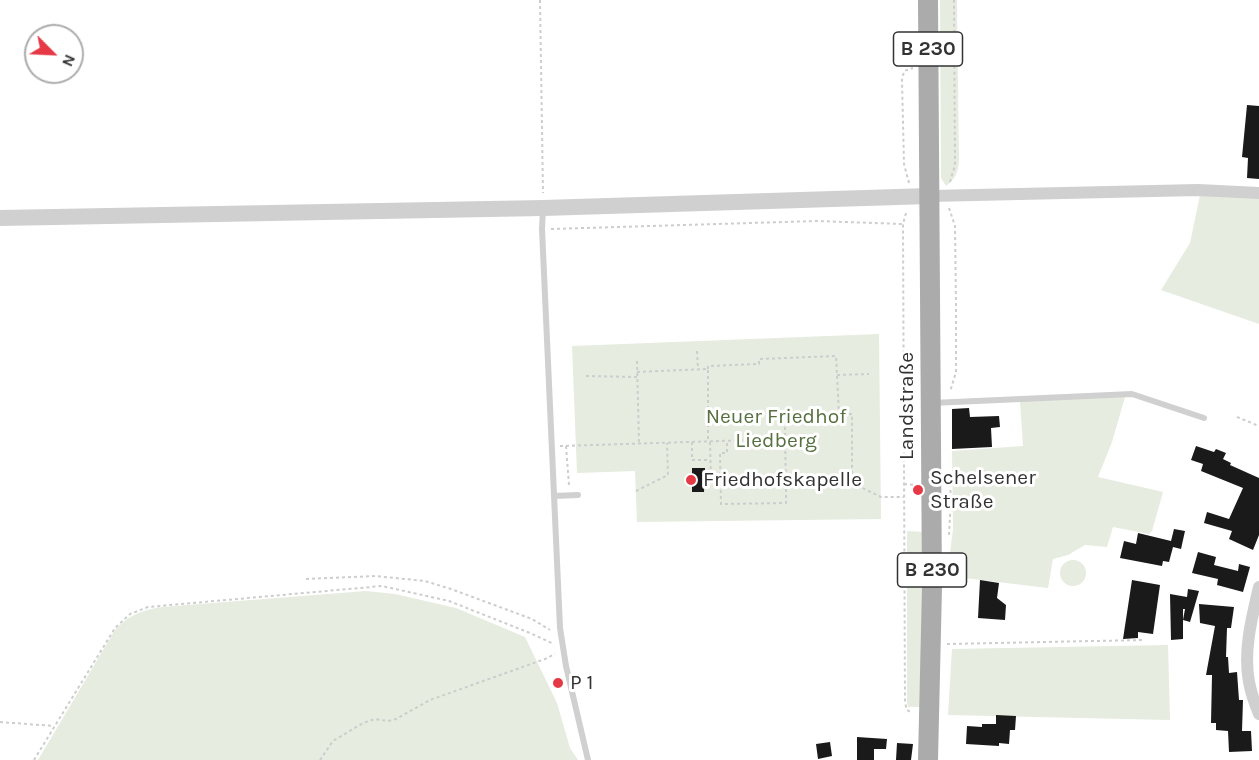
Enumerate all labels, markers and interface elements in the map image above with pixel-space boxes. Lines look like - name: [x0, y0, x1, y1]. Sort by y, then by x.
- north arrow: [24, 24, 84, 84]
- road number: B 230: [894, 32, 962, 66]
- text: N: [58, 52, 80, 70]
- street label: Landstraße: [894, 352, 920, 460]
- park label: Neuer Friedhof Liedberg: [706, 404, 846, 454]
- place label: Schelsener Straße: [930, 465, 1036, 515]
- place label: Friedhofskapelle: [703, 467, 862, 493]
- marker: Friedhofskapelle: [684, 473, 698, 487]
- marker: Schelsener Straße: [911, 483, 925, 497]
- road number: B 230: [898, 553, 966, 587]
- place label: P 1: [570, 670, 594, 696]
- marker: P 1: [551, 676, 565, 690]

